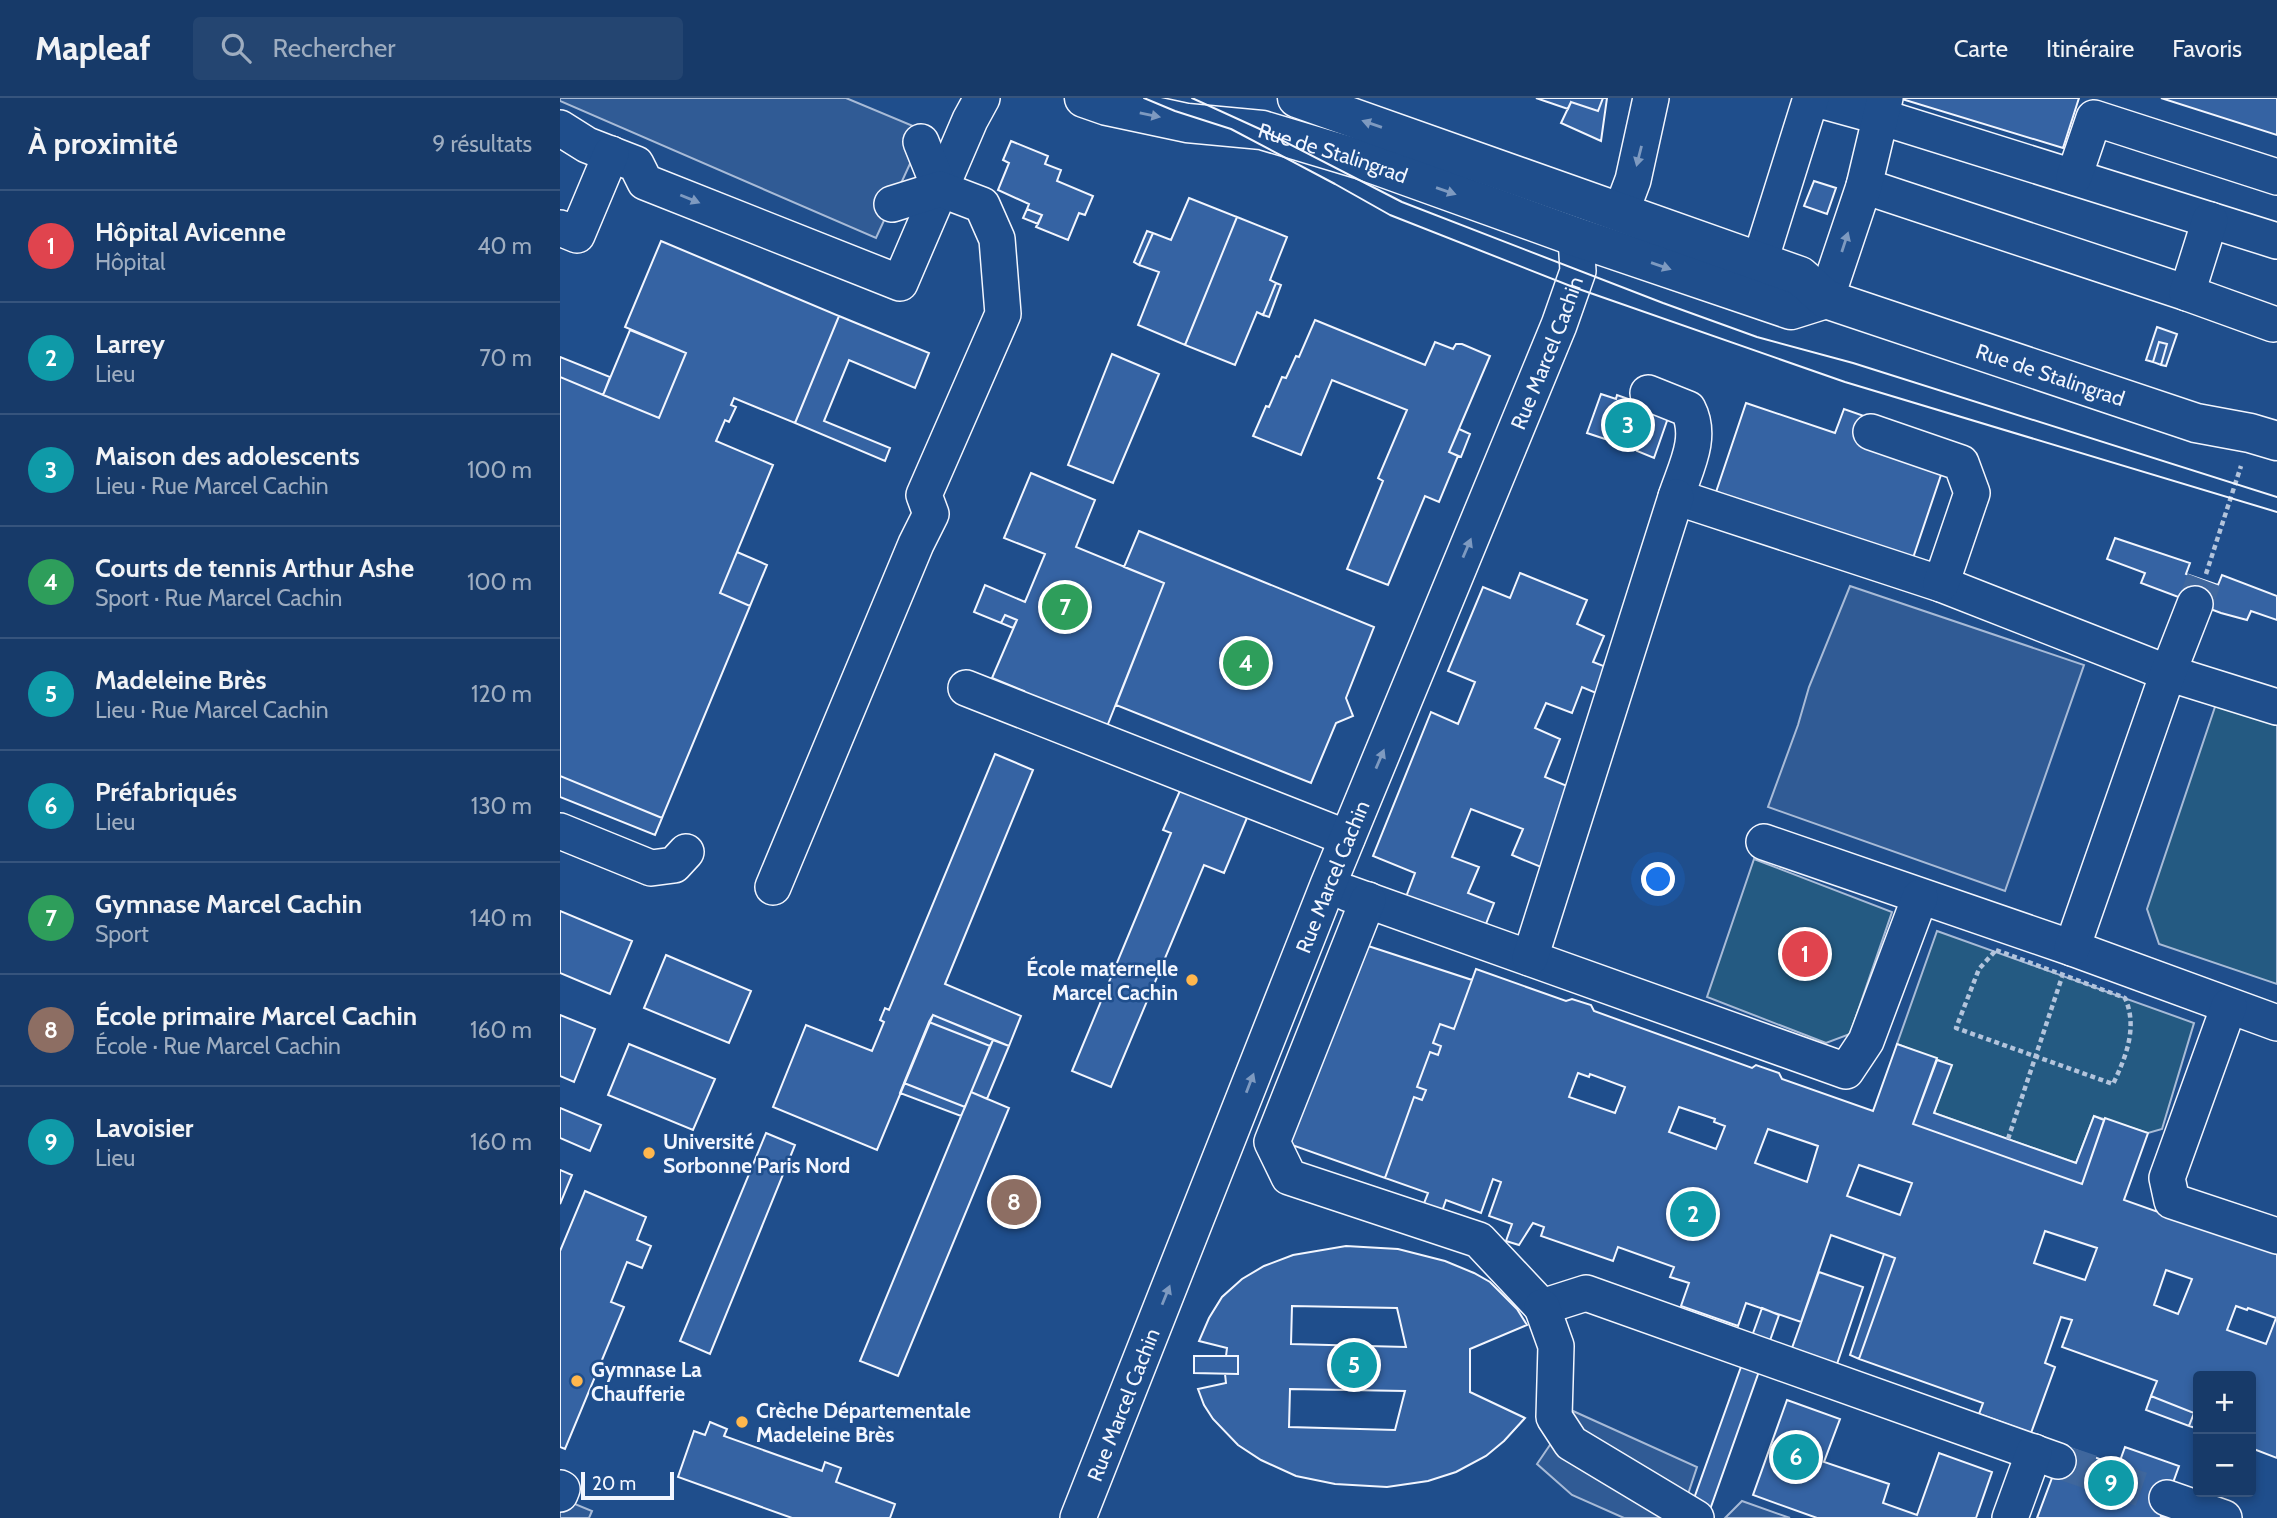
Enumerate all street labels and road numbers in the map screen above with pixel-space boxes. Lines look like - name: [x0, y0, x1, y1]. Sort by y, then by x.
- street label: Rue de Stalingrad: [1256, 117, 1411, 188]
- street label: Rue Marcel Cachin: [1505, 273, 1588, 433]
- street label: Rue de Stalingrad: [1973, 338, 2128, 411]
- street label: Rue Marcel Cachin: [1290, 796, 1374, 956]
- street label: Rue Marcel Cachin: [1081, 1324, 1164, 1485]

